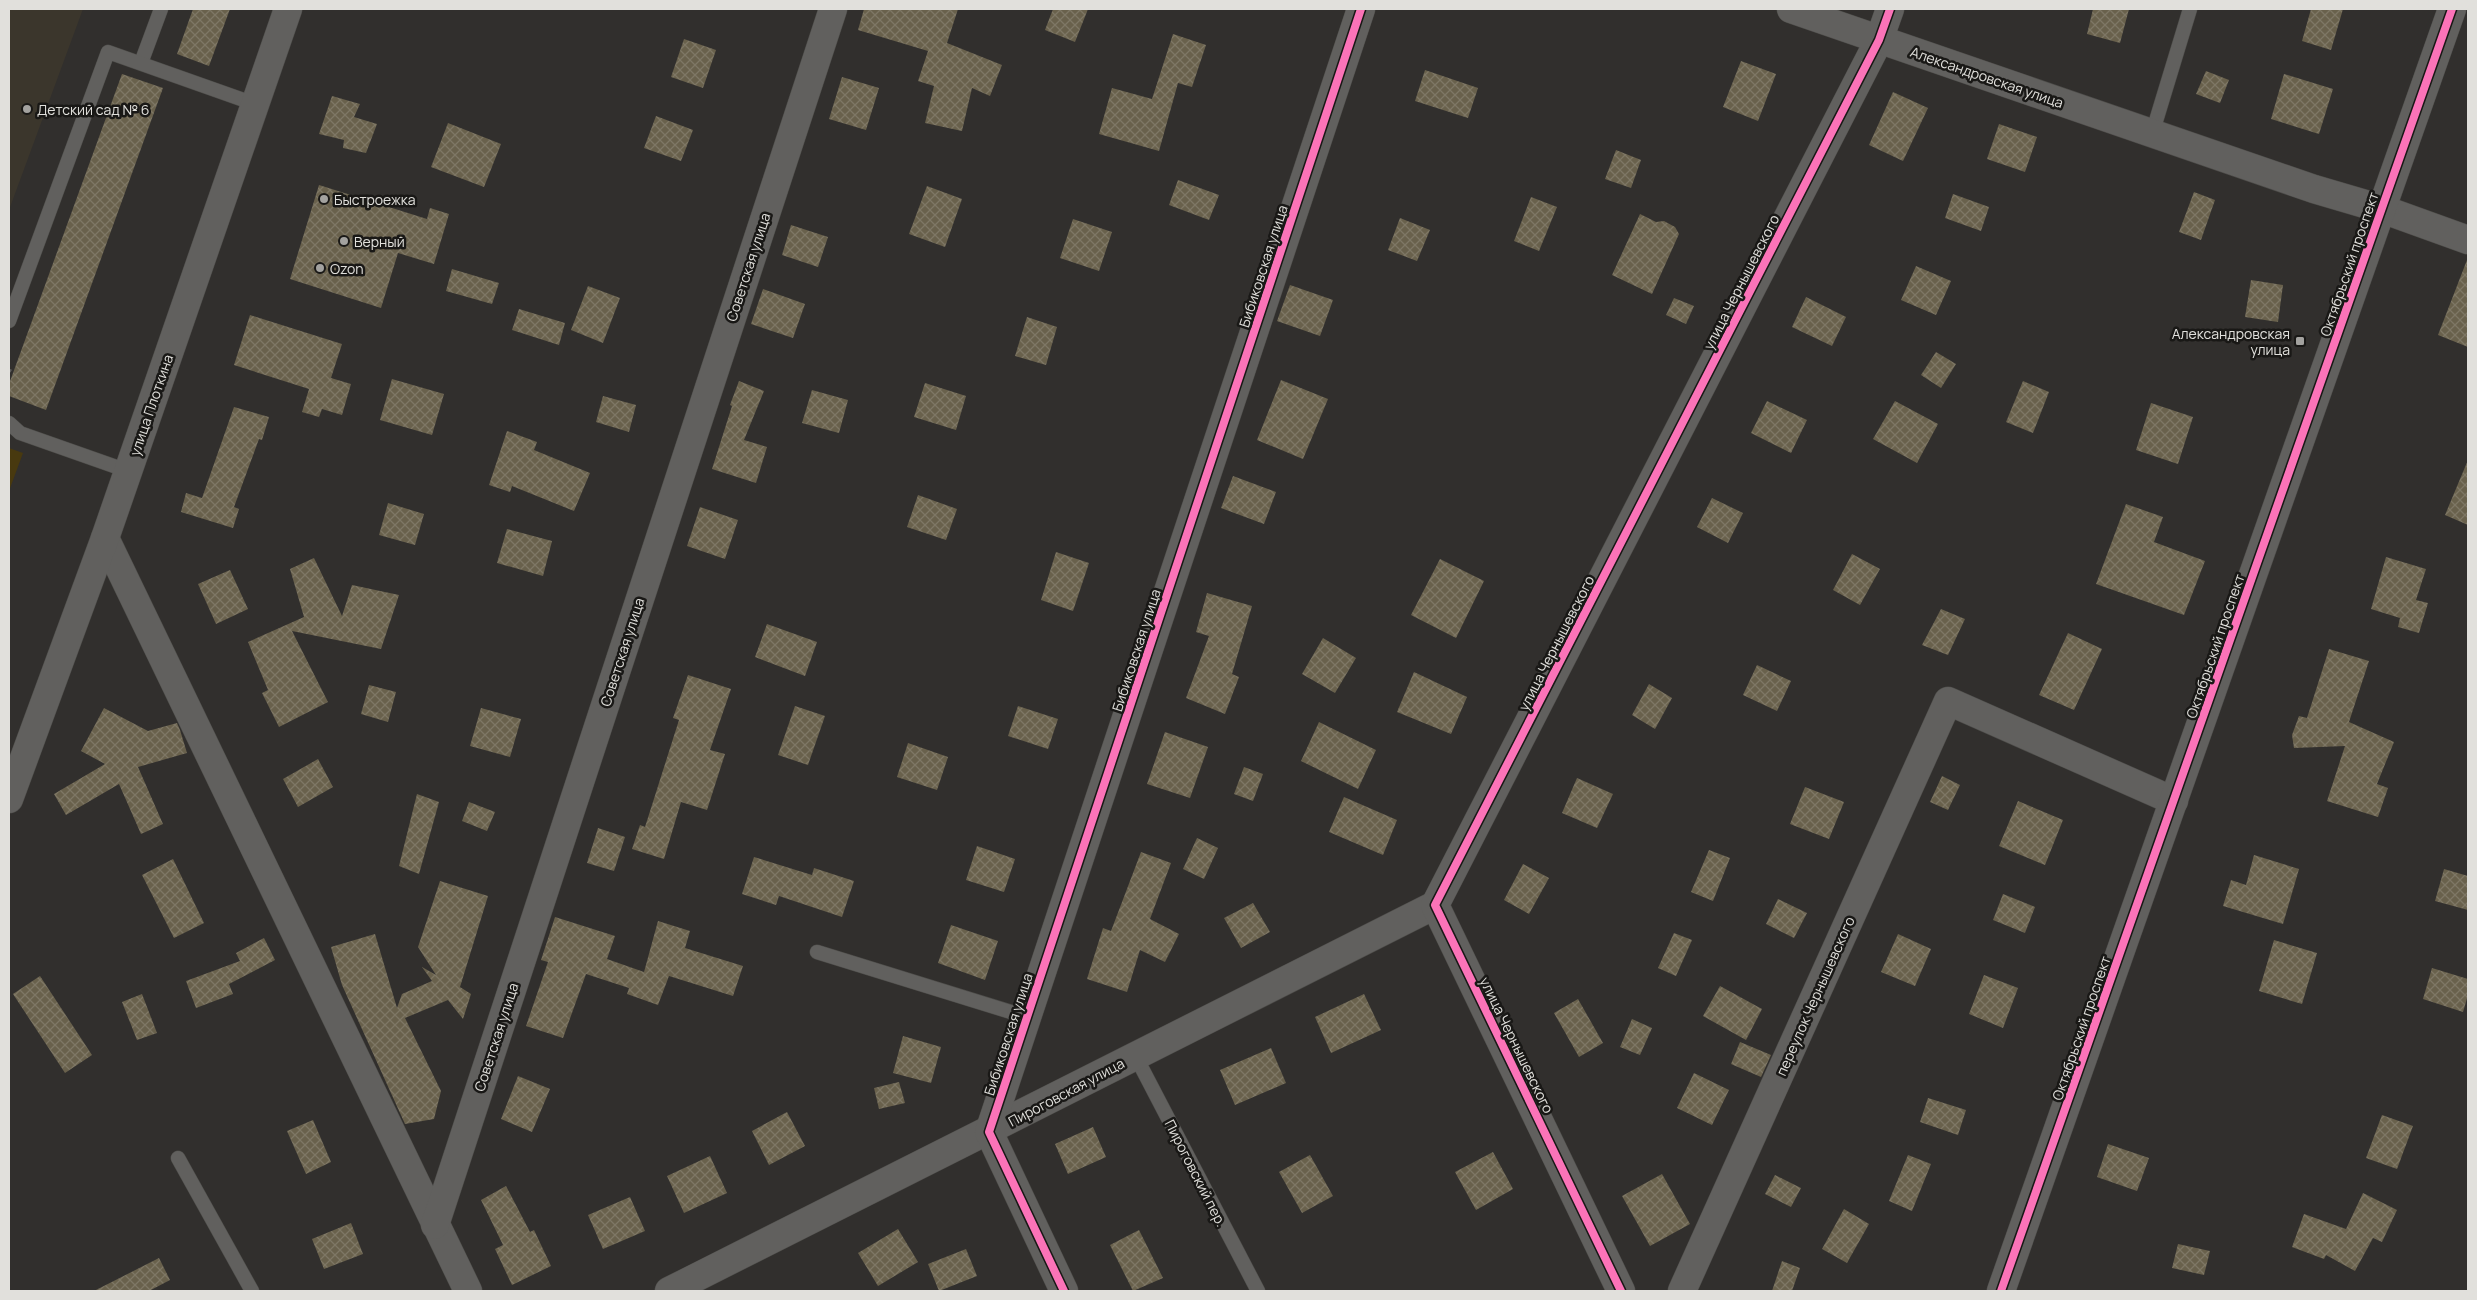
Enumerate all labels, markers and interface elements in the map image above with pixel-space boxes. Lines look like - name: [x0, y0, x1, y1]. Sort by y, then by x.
- street label: Александровская улица: [1908, 42, 2066, 112]
- place label: Детский сад № 6: [37, 100, 149, 119]
- marker: Детский сад № 6: [21, 103, 33, 115]
- street label: Октябрьский проспект: [2315, 189, 2383, 339]
- place label: Быстроежка: [334, 190, 415, 209]
- marker: Быстроежка: [318, 193, 330, 205]
- street label: Бибиковская улица: [1234, 202, 1292, 330]
- street label: Советская улица: [721, 210, 775, 324]
- street label: улица Чернышевского: [1699, 211, 1783, 353]
- place label: Верный: [354, 232, 405, 251]
- marker: Верный: [338, 235, 350, 247]
- place label: Ozon: [330, 259, 364, 278]
- marker: Ozon: [314, 262, 326, 274]
- place label: Александровская улица: [2172, 324, 2290, 359]
- marker: Александровская улица: [2294, 335, 2306, 347]
- street label: улица Плоткина: [125, 352, 177, 458]
- street label: Октябрьский проспект: [2181, 571, 2249, 721]
- street label: улица Чернышевского: [1514, 572, 1598, 714]
- street label: Бибиковская улица: [1107, 586, 1165, 714]
- street label: Советская улица: [595, 595, 649, 709]
- street label: переулок Чернышевского: [1771, 913, 1859, 1079]
- street label: Октябрьский проспект: [2047, 953, 2115, 1103]
- street label: Бибиковская улица: [979, 970, 1037, 1098]
- street label: улица Чернышевского: [1476, 974, 1558, 1116]
- street label: Советская улица: [469, 980, 523, 1094]
- street label: Пироговская улица: [1005, 1053, 1127, 1131]
- street label: Пироговский пер.: [1161, 1116, 1231, 1230]

